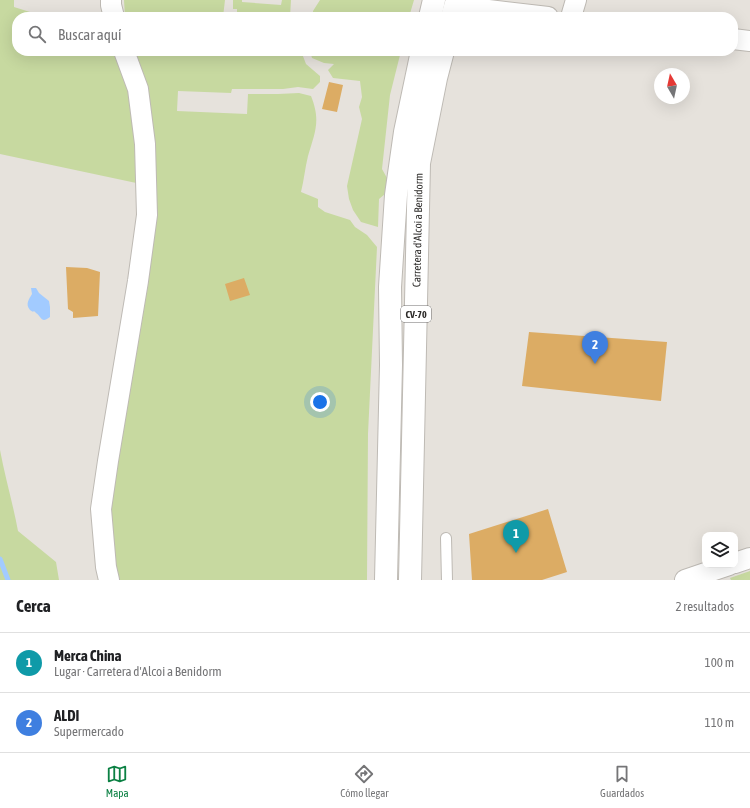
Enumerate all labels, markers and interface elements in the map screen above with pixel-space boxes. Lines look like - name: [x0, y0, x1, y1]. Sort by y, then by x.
- search box: [12, 12, 738, 56]
- icon: search: [26, 23, 48, 45]
- text: Buscar aquí: [58, 26, 121, 43]
- north arrow: [654, 68, 690, 104]
- street label: Carretera d'Alcoi a Benidorm: [410, 173, 425, 287]
- road number: CV-70: [401, 306, 431, 322]
- pin: 2: [582, 331, 608, 364]
- your location: [310, 392, 330, 412]
- pin: 1: [503, 520, 529, 553]
- map controls: [702, 532, 738, 568]
- button: layers: [702, 532, 738, 568]
- text: Cerca: [16, 596, 51, 616]
- text: 2 resultados: [675, 599, 734, 614]
- text: Merca China: [54, 647, 122, 664]
- text: 1: [26, 655, 32, 670]
- text: 100 m: [705, 655, 734, 670]
- text: Lugar · Carretera d'Alcoi a Benidorm: [54, 664, 222, 679]
- text: ALDI: [54, 707, 79, 724]
- text: 2: [26, 715, 32, 730]
- text: 110 m: [705, 715, 734, 730]
- text: Supermercado: [54, 724, 124, 739]
- tab: Mapa: [106, 763, 129, 799]
- tab: Cómo llegar: [340, 763, 389, 799]
- tab: Guardados: [600, 763, 644, 799]

